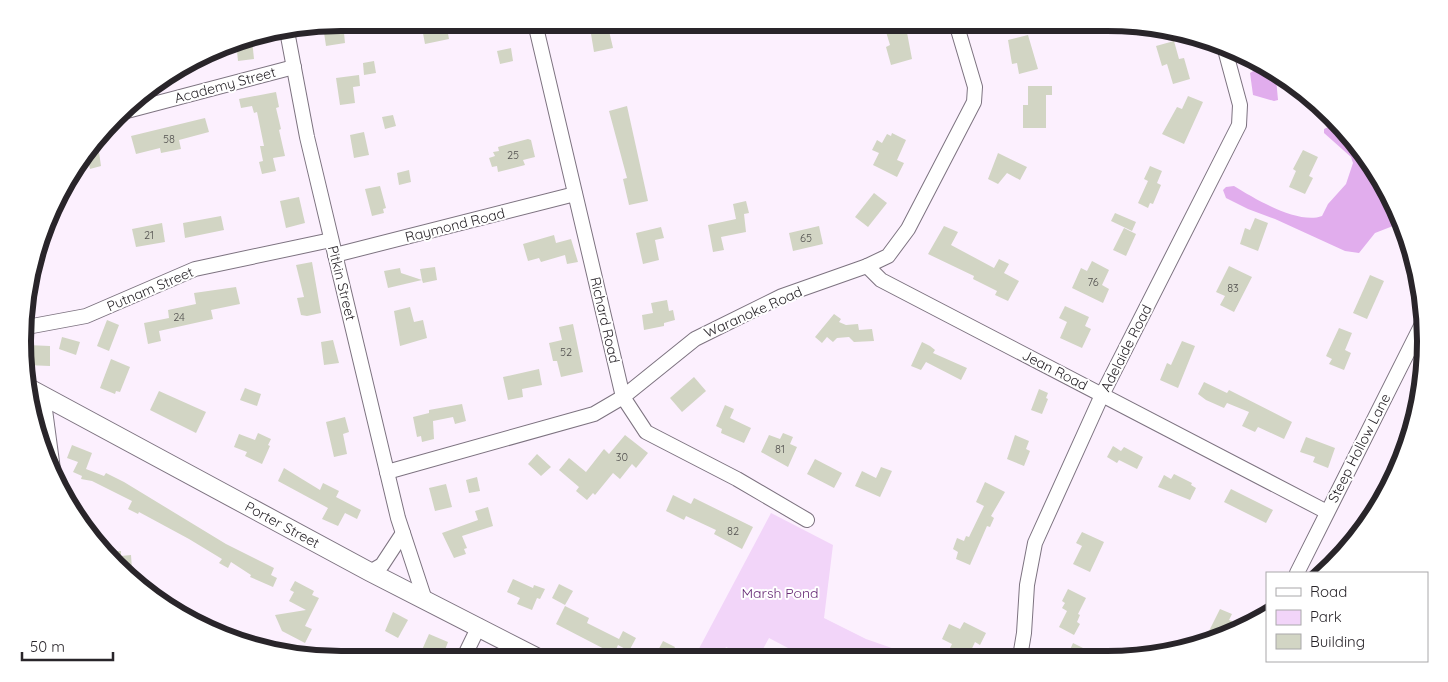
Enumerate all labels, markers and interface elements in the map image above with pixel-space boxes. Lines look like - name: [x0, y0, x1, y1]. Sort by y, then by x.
- street label: Academy Street: [172, 63, 278, 107]
- house number: 58: [163, 132, 175, 146]
- house number: 25: [507, 148, 519, 162]
- street label: Raymond Road: [403, 204, 507, 246]
- house number: 21: [144, 228, 154, 242]
- house number: 65: [800, 231, 812, 245]
- street label: Pitkin Street: [324, 244, 360, 323]
- street label: Putnam Street: [104, 263, 196, 315]
- street label: Richard Road: [586, 275, 624, 365]
- house number: 76: [1087, 275, 1099, 289]
- house number: 83: [1227, 281, 1239, 295]
- street label: Waranoke Road: [701, 282, 805, 342]
- street label: Adelaide Road: [1096, 302, 1156, 394]
- house number: 24: [173, 310, 185, 324]
- house number: 52: [560, 345, 572, 359]
- street label: Jean Road: [1019, 346, 1091, 394]
- street label: Steep Hollow Lane: [1324, 390, 1394, 506]
- house number: 81: [775, 442, 785, 456]
- house number: 30: [616, 450, 628, 464]
- street label: Porter Street: [242, 497, 323, 552]
- house number: 82: [727, 524, 739, 538]
- legend: [1266, 572, 1428, 662]
- text: Road: [1310, 582, 1347, 601]
- park label: Marsh Pond: [741, 584, 819, 602]
- text: Park: [1310, 607, 1342, 626]
- scale bar: [22, 630, 114, 662]
- text: Building: [1310, 632, 1365, 651]
- text: 50 m: [30, 637, 65, 656]

